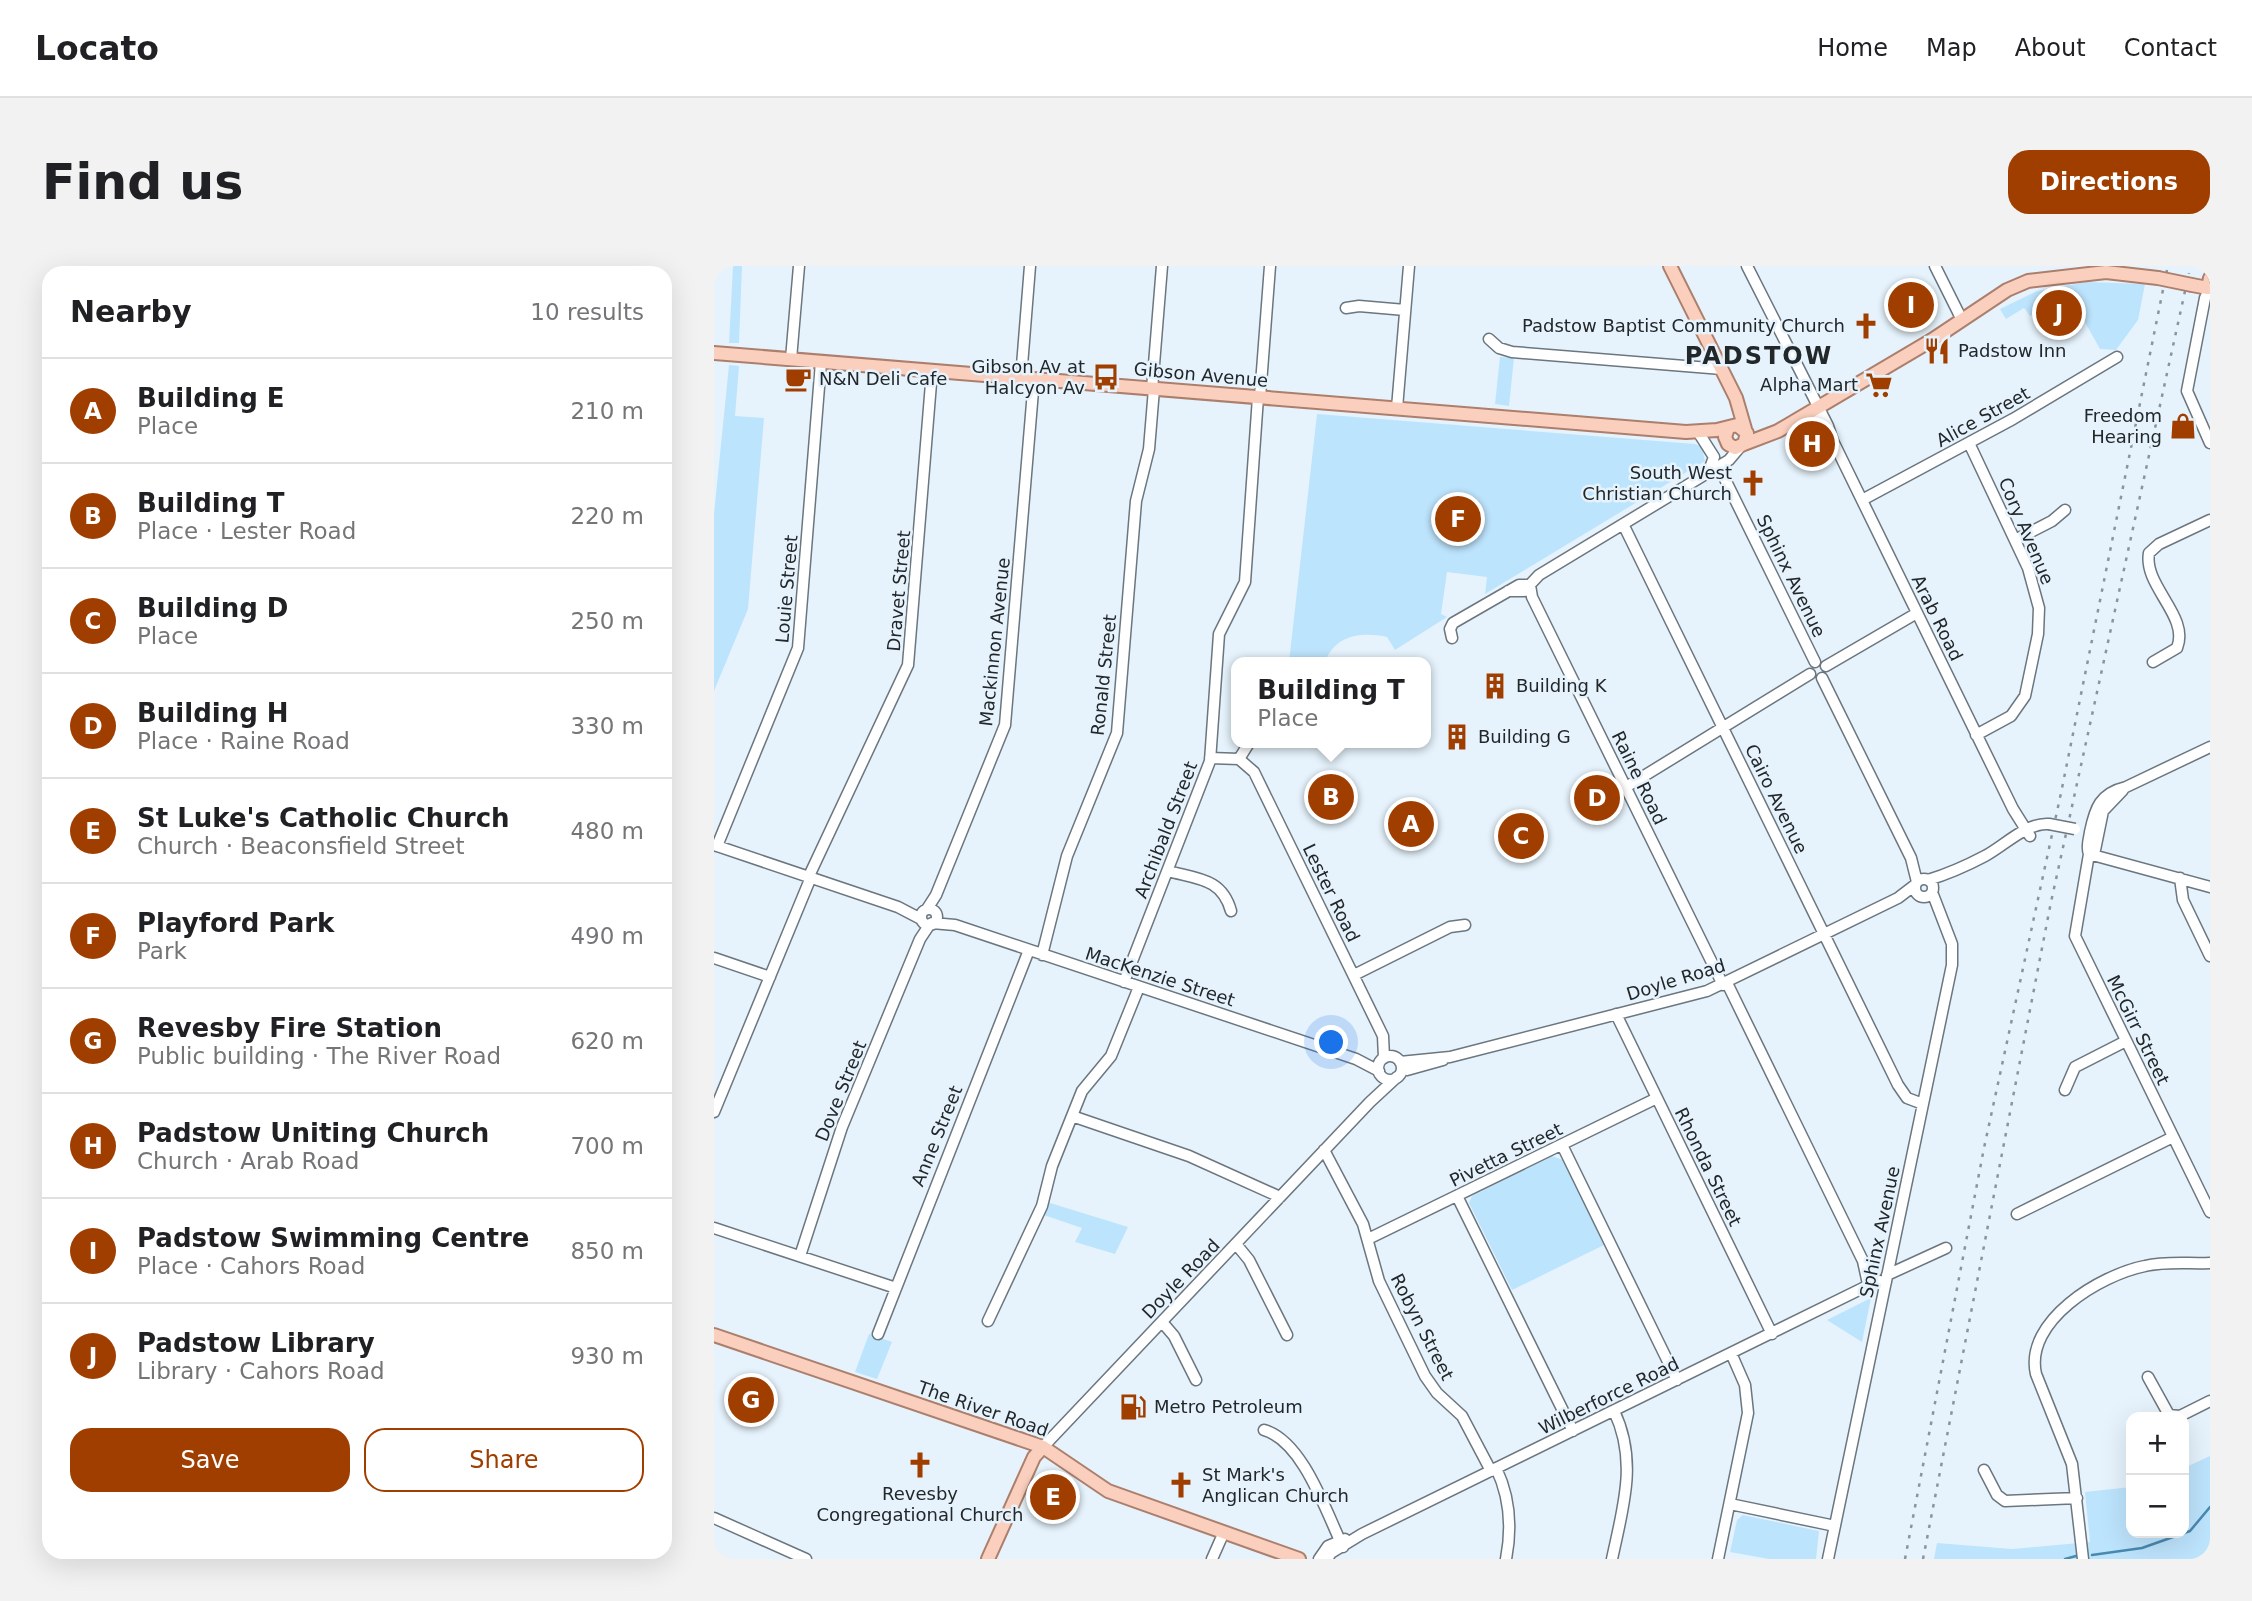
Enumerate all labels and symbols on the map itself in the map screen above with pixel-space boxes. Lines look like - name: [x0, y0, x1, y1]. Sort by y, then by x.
- pin: I: [1888, 279, 1934, 331]
- pin: J: [2036, 287, 2082, 339]
- church icon: Padstow Baptist Community Church: [1851, 311, 1881, 341]
- place label: Padstow Baptist Community Church: [1522, 315, 1845, 336]
- restaurant icon: Padstow Inn: [1922, 336, 1952, 366]
- place label: Padstow Inn: [1958, 340, 2067, 361]
- district label: PADSTOW: [1685, 342, 1833, 370]
- place label: Gibson Av at Halcyon Av: [971, 356, 1085, 398]
- street label: Gibson Avenue: [1133, 358, 1269, 391]
- bus stop icon: Gibson Av at Halcyon Av: [1091, 362, 1121, 392]
- cafe icon: N&N Deli Cafe: [783, 364, 813, 394]
- place label: N&N Deli Cafe: [819, 368, 947, 389]
- supermarket icon: Alpha Mart: [1864, 370, 1894, 400]
- place label: Alpha Mart: [1760, 374, 1858, 395]
- street label: Alice Street: [1932, 382, 2033, 451]
- place label: Freedom Hearing: [2084, 405, 2162, 447]
- shop icon: Freedom Hearing: [2168, 411, 2198, 441]
- pin: H: [1789, 418, 1835, 470]
- place label: South West Christian Church: [1582, 462, 1732, 504]
- church icon: South West Christian Church: [1738, 468, 1768, 498]
- street label: Cory Avenue: [1994, 474, 2058, 587]
- pin: F: [1435, 493, 1481, 545]
- street label: Sphinx Avenue: [1753, 511, 1830, 641]
- street label: Dravet Street: [883, 530, 914, 652]
- street label: Louie Street: [771, 534, 802, 644]
- street label: Mackinnon Avenue: [975, 556, 1014, 727]
- street label: Arab Road: [1908, 571, 1967, 664]
- street label: Ronald Street: [1087, 613, 1120, 737]
- building icon: Building K: [1480, 671, 1510, 701]
- place label: Building K: [1516, 675, 1608, 696]
- building icon: Building G: [1442, 722, 1472, 752]
- place label: Building G: [1478, 726, 1571, 747]
- street label: Raine Road: [1608, 728, 1671, 828]
- street label: Cairo Avenue: [1741, 741, 1812, 857]
- street label: Archibald Street: [1130, 758, 1201, 901]
- pin: B: [1308, 771, 1354, 823]
- pin: D: [1574, 772, 1620, 824]
- pin: A: [1388, 798, 1434, 850]
- pin: C: [1498, 810, 1544, 862]
- street label: Lester Road: [1299, 840, 1364, 945]
- street label: MacKenzie Street: [1083, 942, 1237, 1011]
- street label: Doyle Road: [1624, 954, 1728, 1005]
- street label: McGirr Street: [2103, 972, 2174, 1088]
- your location: [1314, 1025, 1348, 1059]
- street label: Dove Street: [811, 1037, 870, 1144]
- street label: Anne Street: [907, 1082, 966, 1189]
- street label: Rhonda Street: [1671, 1104, 1746, 1229]
- street label: Pivetta Street: [1446, 1118, 1566, 1191]
- street label: Sphinx Avenue: [1855, 1164, 1904, 1300]
- street label: Doyle Road: [1137, 1234, 1224, 1323]
- street label: Robyn Street: [1387, 1270, 1458, 1383]
- street label: Wilberforce Road: [1535, 1352, 1682, 1439]
- pin: G: [728, 1374, 774, 1426]
- street label: The River Road: [914, 1376, 1051, 1441]
- fuel station icon: Metro Petroleum: [1118, 1392, 1148, 1422]
- place label: Metro Petroleum: [1154, 1396, 1303, 1417]
- church icon: Revesby Congregational Church: [905, 1450, 935, 1480]
- place label: St Mark's Anglican Church: [1202, 1464, 1349, 1506]
- church icon: St Mark's Anglican Church: [1166, 1470, 1196, 1500]
- pin: E: [1030, 1471, 1076, 1523]
- place label: Revesby Congregational Church: [817, 1483, 1023, 1525]

